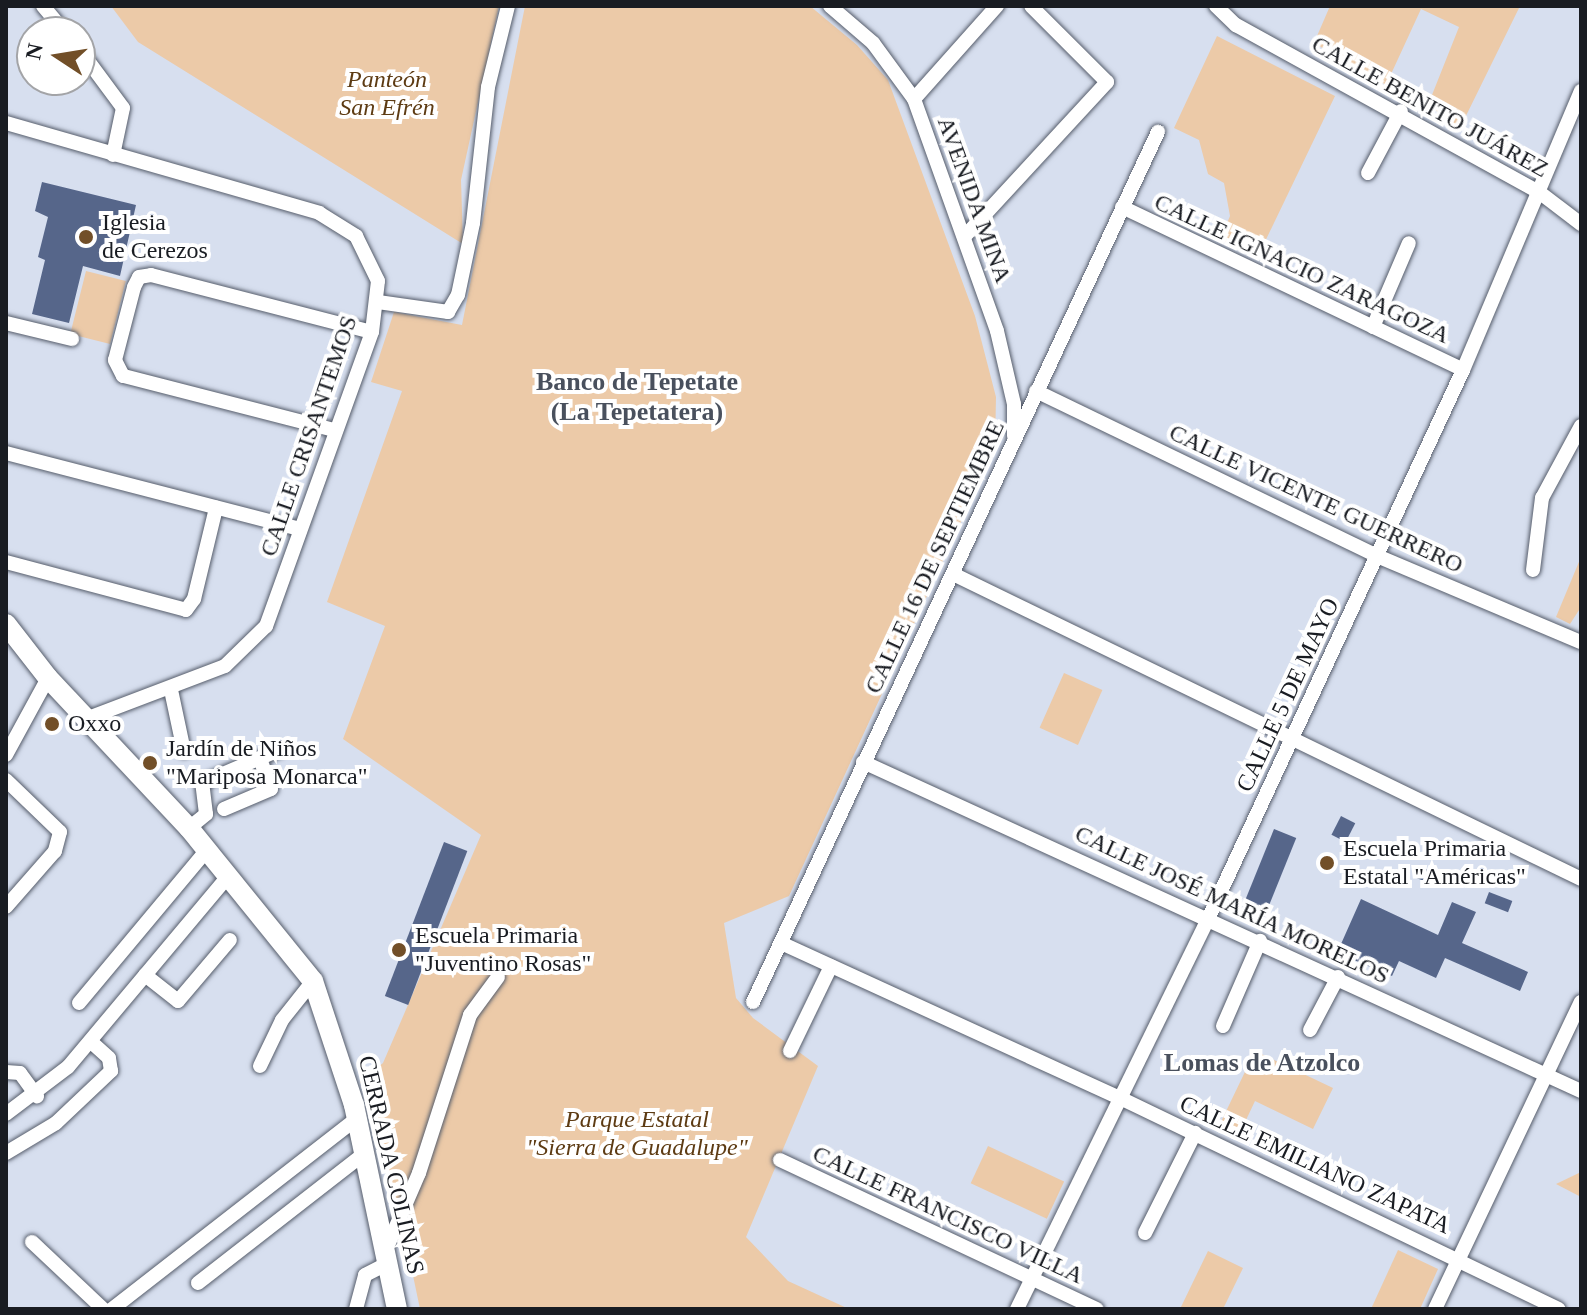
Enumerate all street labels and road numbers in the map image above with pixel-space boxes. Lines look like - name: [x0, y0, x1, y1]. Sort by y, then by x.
- street label: CALLE BENITO JUÁREZ: [1307, 30, 1553, 184]
- street label: AVENIDA MINA: [930, 112, 1018, 288]
- street label: CALLE IGNACIO ZARAGOZA: [1150, 188, 1454, 350]
- street label: CALLE CRISANTEMOS: [254, 312, 364, 560]
- street label: CALLE 16 DE SEPTIEMBRE: [859, 416, 1011, 698]
- street label: CALLE VICENTE GUERRERO: [1164, 418, 1468, 580]
- street label: CALLE 5 DE MAYO: [1230, 594, 1346, 796]
- street label: CALLE JOSÉ MARÍA MORELOS: [1070, 819, 1394, 991]
- street label: CERRADA COLINAS: [352, 1052, 430, 1278]
- street label: CALLE EMILIANO ZAPATA: [1175, 1089, 1455, 1241]
- street label: CALLE FRANCISCO VILLA: [808, 1139, 1088, 1291]

